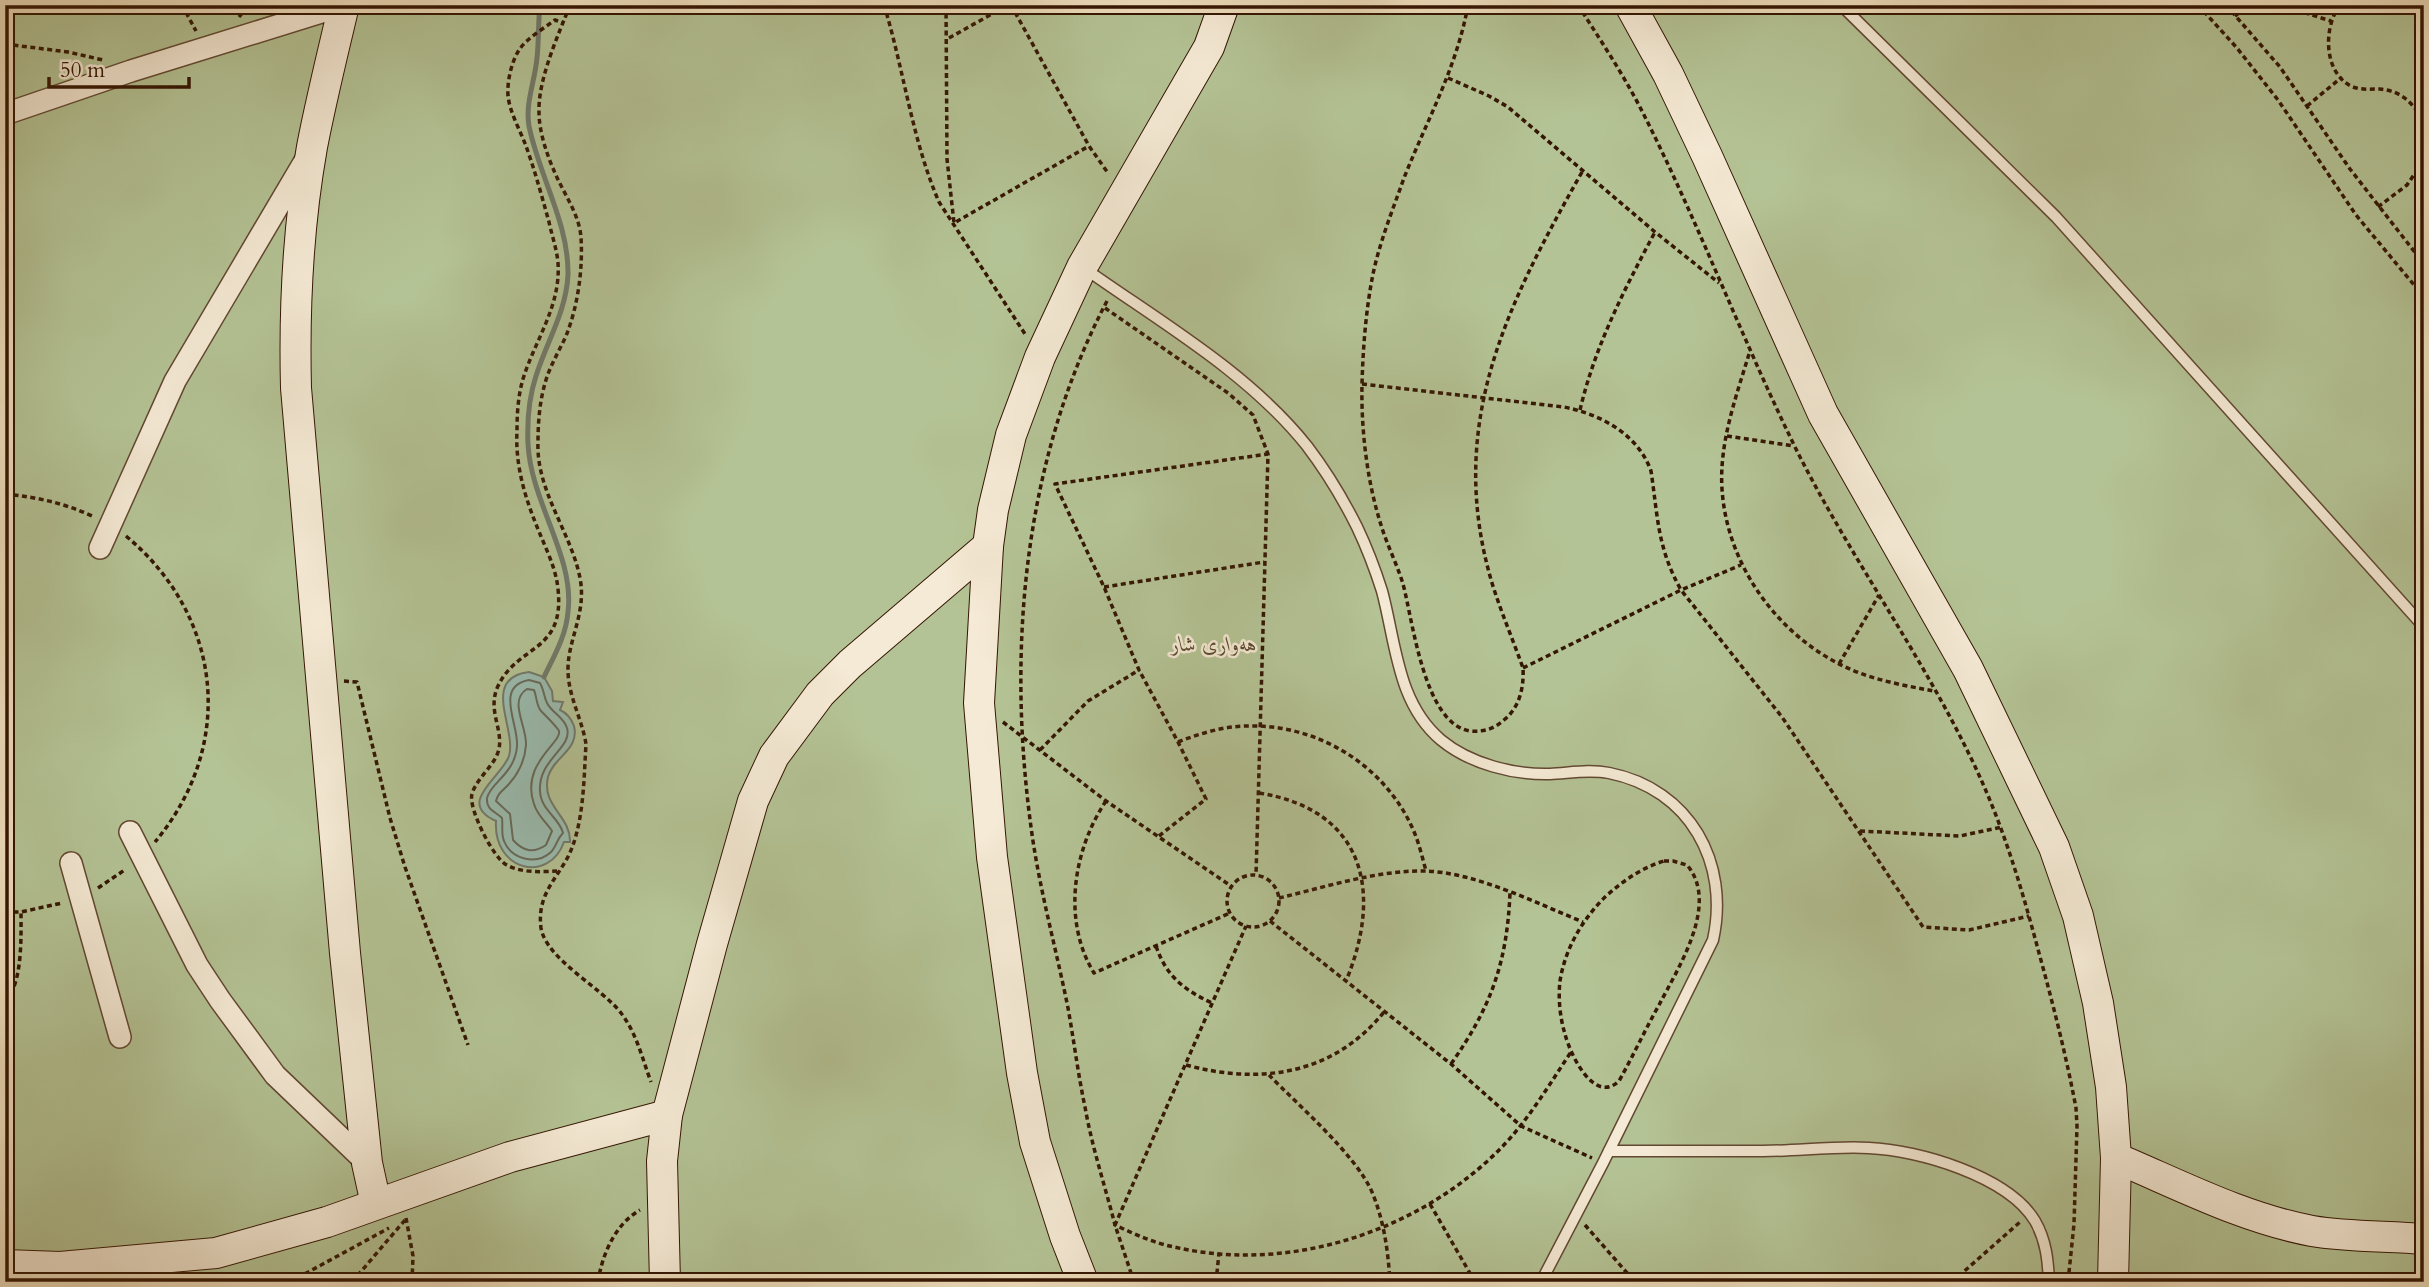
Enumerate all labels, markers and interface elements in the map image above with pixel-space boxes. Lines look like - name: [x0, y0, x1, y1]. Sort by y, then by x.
- scale bar: [49, 46, 189, 90]
- text: 50 m: [60, 56, 105, 85]
- park label: هەواری شار: [1169, 630, 1257, 659]

